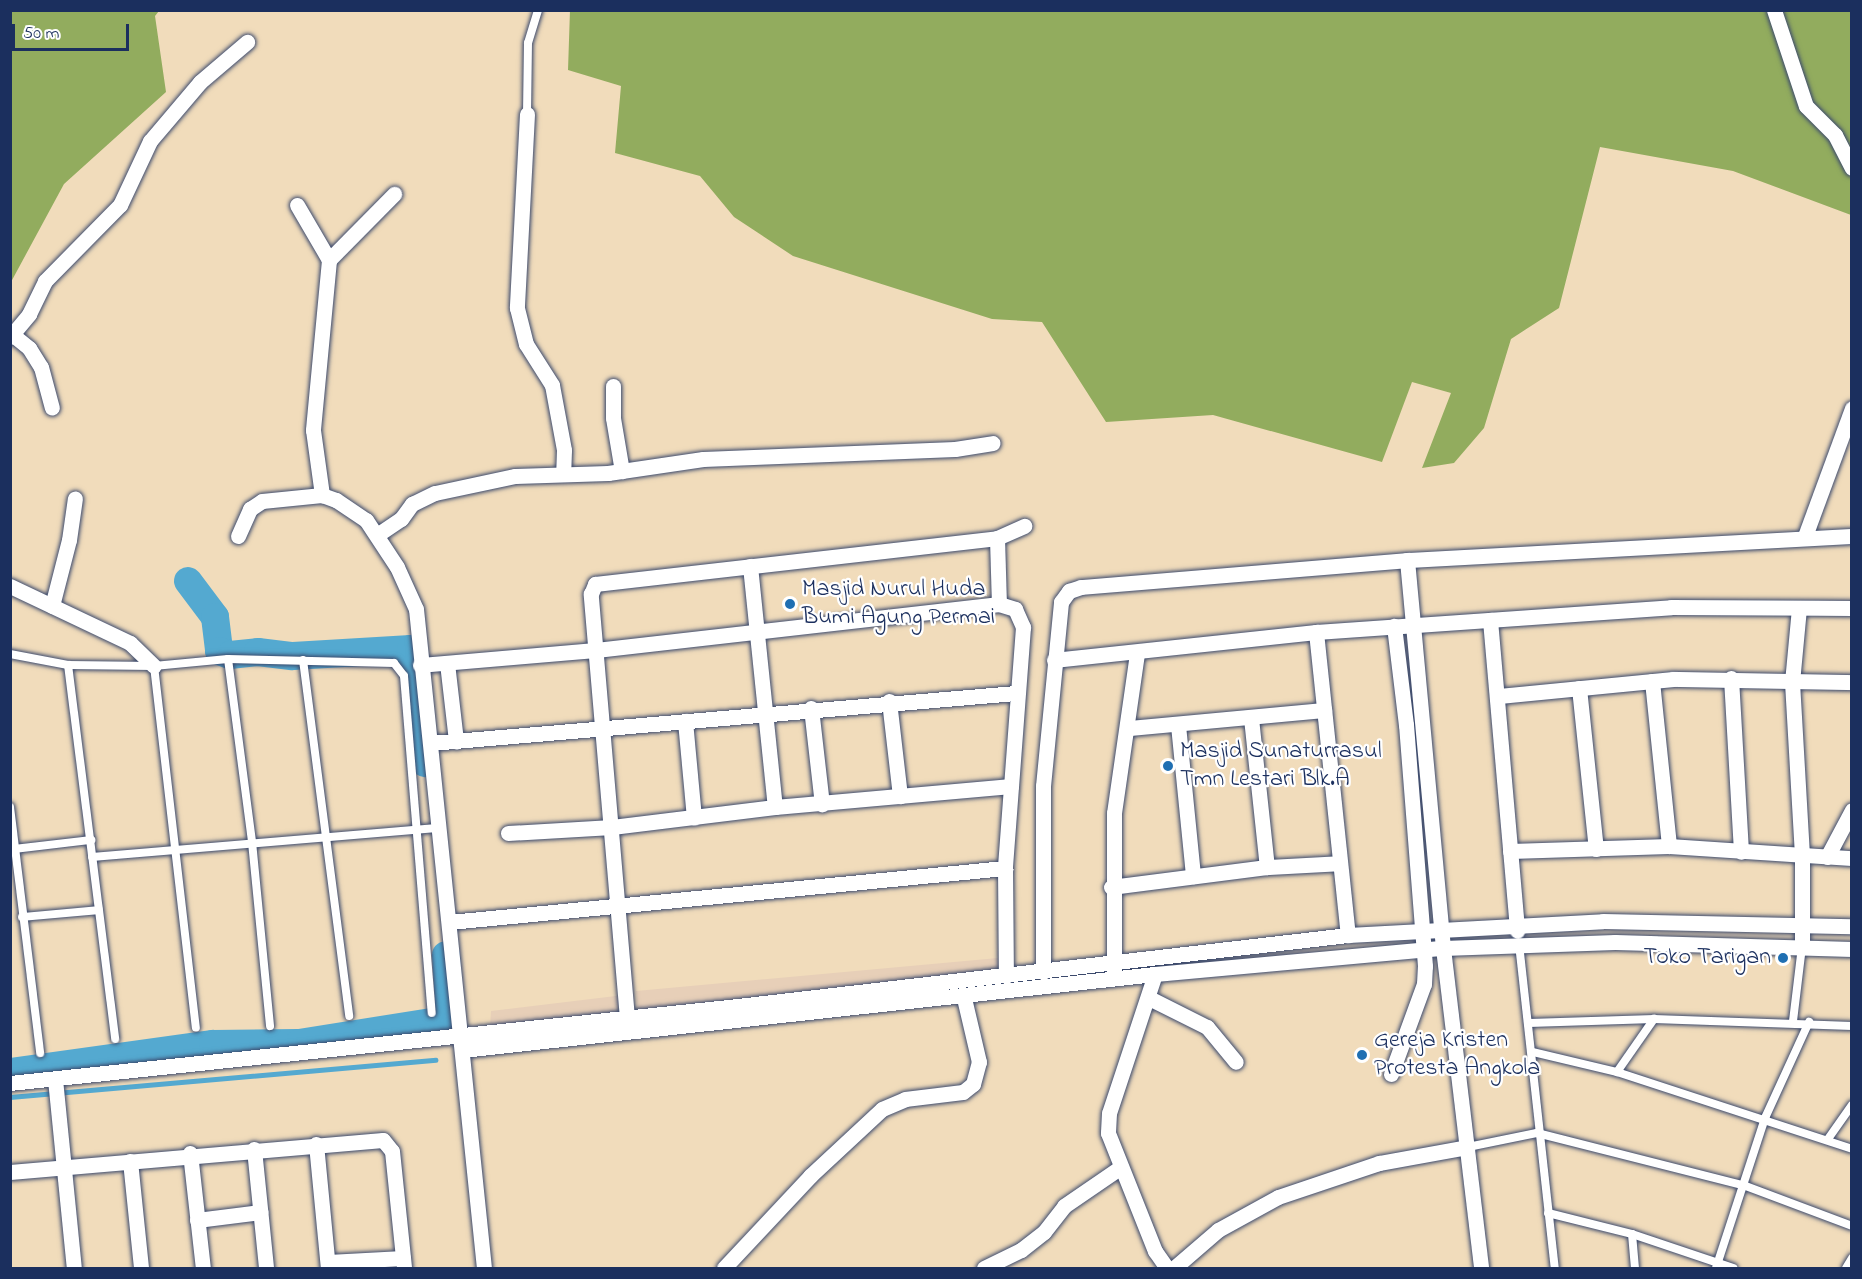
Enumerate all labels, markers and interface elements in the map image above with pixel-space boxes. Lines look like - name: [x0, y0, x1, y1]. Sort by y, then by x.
- scale bar: [15, 12, 132, 50]
- text: 50 m: [23, 21, 60, 47]
- place label: Masjid Nurul Huda Bumi Agung Permai: [802, 576, 995, 632]
- marker: Masjid Nurul Huda Bumi Agung Permai: [783, 597, 797, 611]
- place label: Masjid Sunaturrasul Tmn Lestari Blk.A: [1180, 738, 1382, 794]
- marker: Masjid Sunaturrasul Tmn Lestari Blk.A: [1161, 759, 1175, 773]
- place label: Toko Tarigan: [1643, 944, 1771, 972]
- marker: Toko Tarigan: [1776, 951, 1790, 965]
- place label: Gereja Kristen Protesta Angkola: [1374, 1027, 1540, 1083]
- marker: Gereja Kristen Protesta Angkola: [1355, 1048, 1369, 1062]

